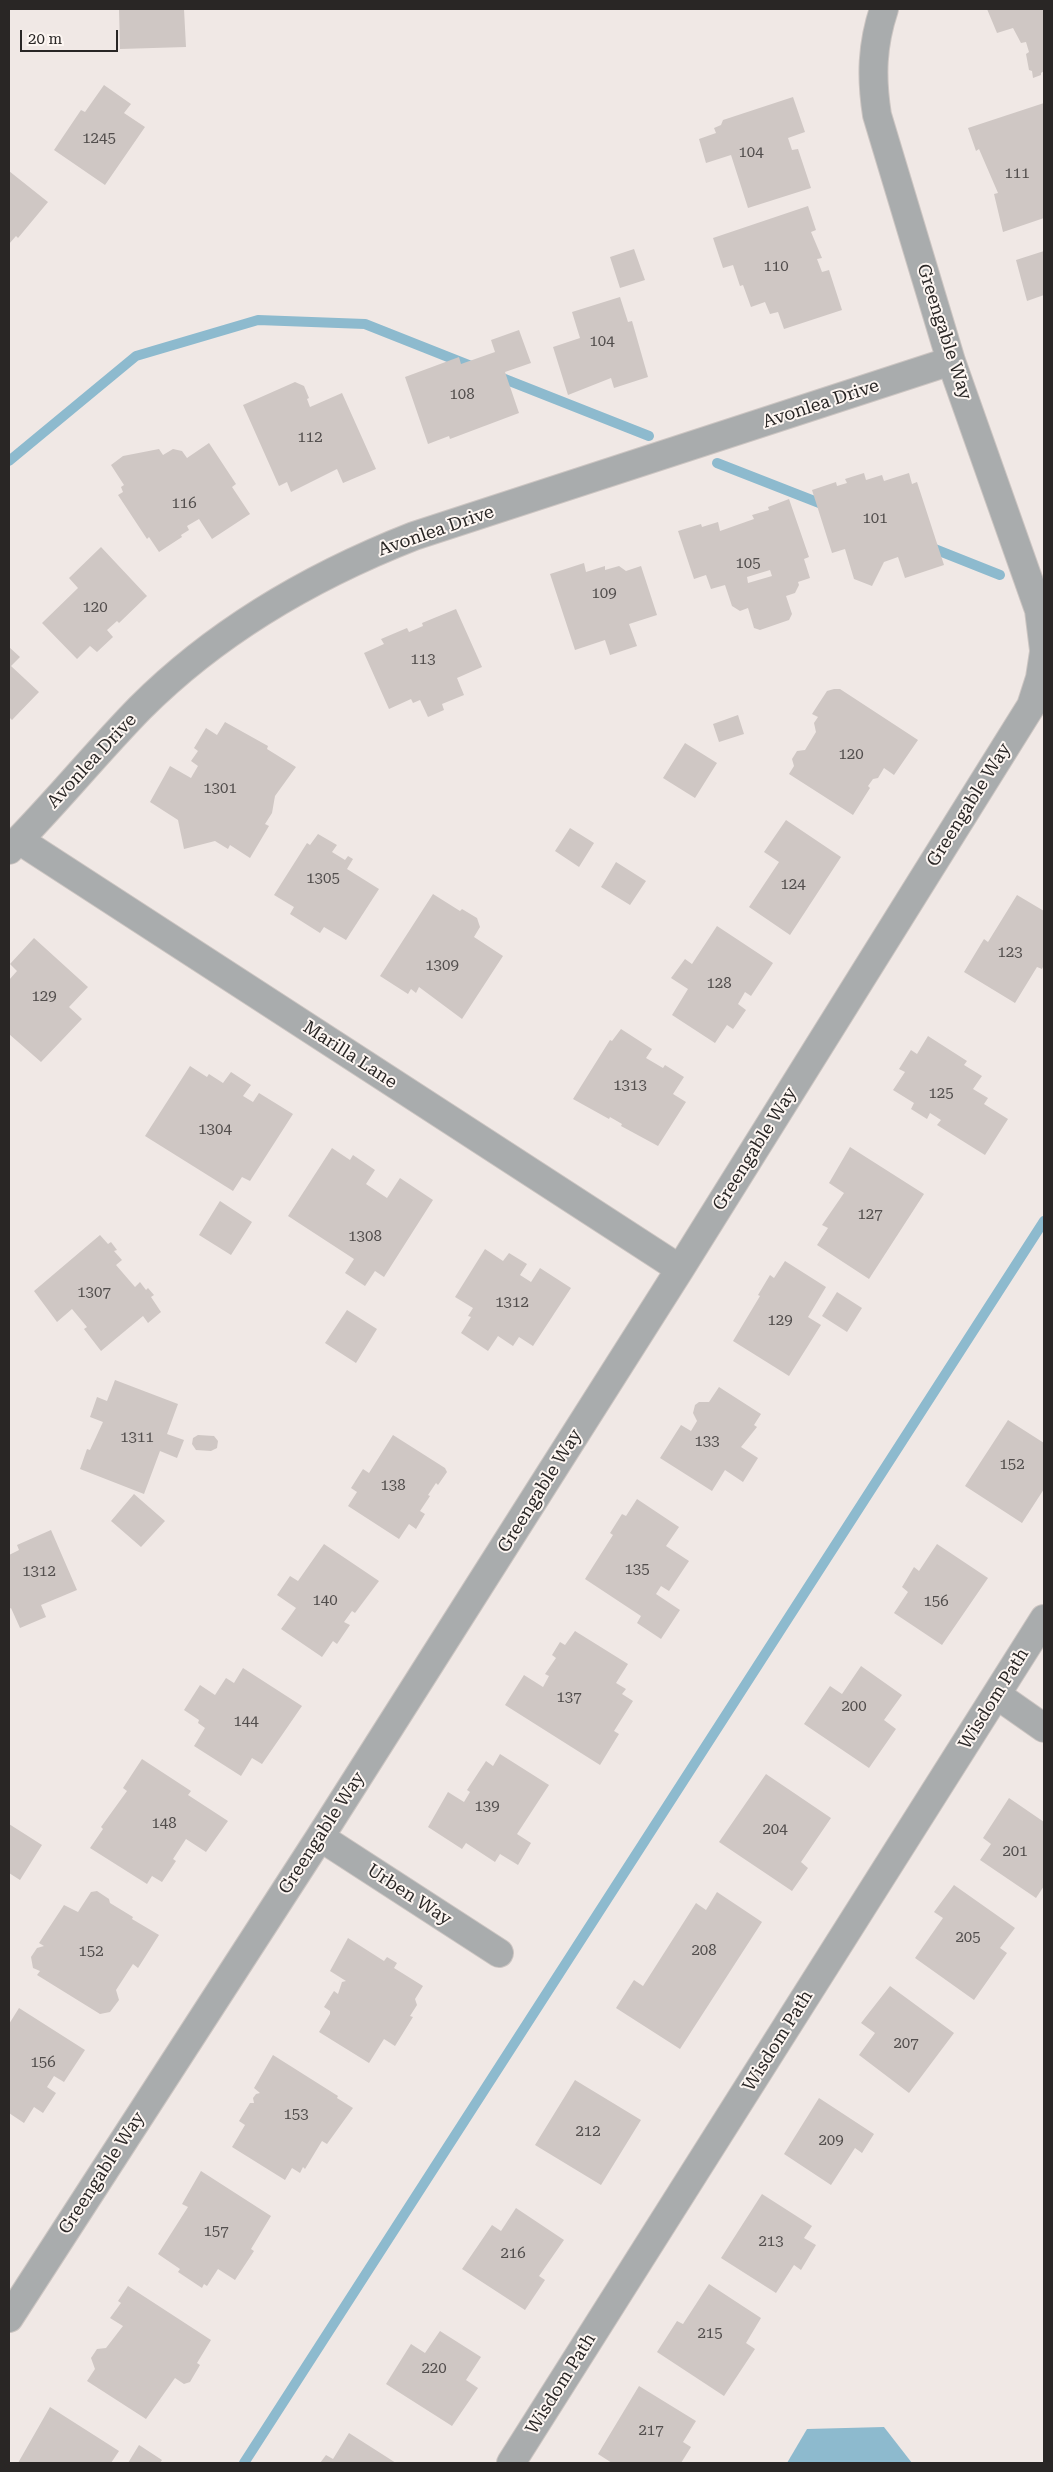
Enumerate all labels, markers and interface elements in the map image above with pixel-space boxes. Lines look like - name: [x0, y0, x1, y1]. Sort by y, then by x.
- scale bar: [22, 20, 120, 52]
- text: 20 m: [28, 30, 62, 48]
- house number: 1245: [82, 130, 116, 148]
- house number: 104: [738, 144, 764, 162]
- house number: 111: [1004, 165, 1030, 183]
- house number: 110: [763, 258, 789, 276]
- street label: Greengable Way: [912, 261, 976, 403]
- house number: 104: [589, 333, 615, 351]
- street label: Avonlea Drive: [760, 375, 882, 433]
- house number: 108: [449, 386, 475, 404]
- house number: 112: [297, 429, 323, 447]
- house number: 116: [171, 495, 197, 513]
- street label: Avonlea Drive: [375, 501, 497, 561]
- house number: 101: [862, 510, 888, 528]
- house number: 105: [735, 555, 761, 573]
- house number: 109: [591, 585, 617, 603]
- house number: 120: [82, 599, 108, 617]
- house number: 113: [410, 651, 436, 669]
- street label: Avonlea Drive: [43, 709, 141, 813]
- street label: Greengable Way: [922, 739, 1016, 871]
- house number: 120: [838, 746, 864, 764]
- house number: 1301: [203, 780, 237, 798]
- house number: 1305: [306, 870, 340, 888]
- house number: 124: [780, 876, 806, 894]
- house number: 123: [997, 944, 1023, 962]
- house number: 1309: [425, 957, 459, 975]
- house number: 128: [706, 975, 732, 993]
- house number: 129: [31, 988, 57, 1006]
- street label: Marilla Lane: [299, 1017, 401, 1093]
- house number: 1313: [613, 1077, 647, 1095]
- street label: Greengable Way: [708, 1083, 802, 1215]
- house number: 125: [928, 1085, 954, 1103]
- house number: 1304: [198, 1121, 232, 1139]
- house number: 127: [857, 1206, 883, 1224]
- house number: 1308: [348, 1228, 382, 1246]
- house number: 1307: [77, 1284, 111, 1302]
- house number: 1312: [495, 1294, 529, 1312]
- house number: 129: [767, 1312, 793, 1330]
- street label: Greengable Way: [493, 1425, 587, 1557]
- house number: 1311: [120, 1429, 154, 1447]
- house number: 133: [694, 1433, 720, 1451]
- house number: 152: [999, 1456, 1025, 1474]
- house number: 138: [380, 1477, 406, 1495]
- house number: 135: [624, 1561, 650, 1579]
- house number: 1312: [22, 1563, 56, 1581]
- house number: 140: [312, 1592, 338, 1610]
- house number: 156: [923, 1593, 949, 1611]
- street label: Wisdom Path: [954, 1644, 1034, 1754]
- house number: 137: [556, 1689, 582, 1707]
- house number: 200: [841, 1698, 867, 1716]
- house number: 144: [233, 1713, 259, 1731]
- street label: Greengable Way: [274, 1768, 370, 1898]
- house number: 139: [474, 1798, 500, 1816]
- house number: 148: [151, 1815, 177, 1833]
- house number: 204: [762, 1821, 788, 1839]
- house number: 201: [1002, 1843, 1028, 1861]
- street label: Urben Way: [363, 1860, 455, 1930]
- house number: 205: [955, 1929, 981, 1947]
- house number: 208: [691, 1942, 717, 1960]
- house number: 152: [78, 1943, 104, 1961]
- street label: Wisdom Path: [738, 1986, 818, 2096]
- house number: 207: [893, 2035, 919, 2053]
- house number: 156: [30, 2054, 56, 2072]
- house number: 153: [283, 2106, 309, 2124]
- street label: Greengable Way: [54, 2108, 150, 2238]
- house number: 212: [575, 2123, 601, 2141]
- house number: 209: [818, 2132, 844, 2150]
- house number: 157: [203, 2223, 229, 2241]
- house number: 213: [758, 2233, 784, 2251]
- house number: 216: [500, 2245, 526, 2263]
- house number: 215: [697, 2325, 723, 2343]
- street label: Wisdom Path: [521, 2329, 601, 2439]
- house number: 220: [421, 2360, 447, 2378]
- house number: 217: [638, 2422, 664, 2440]

